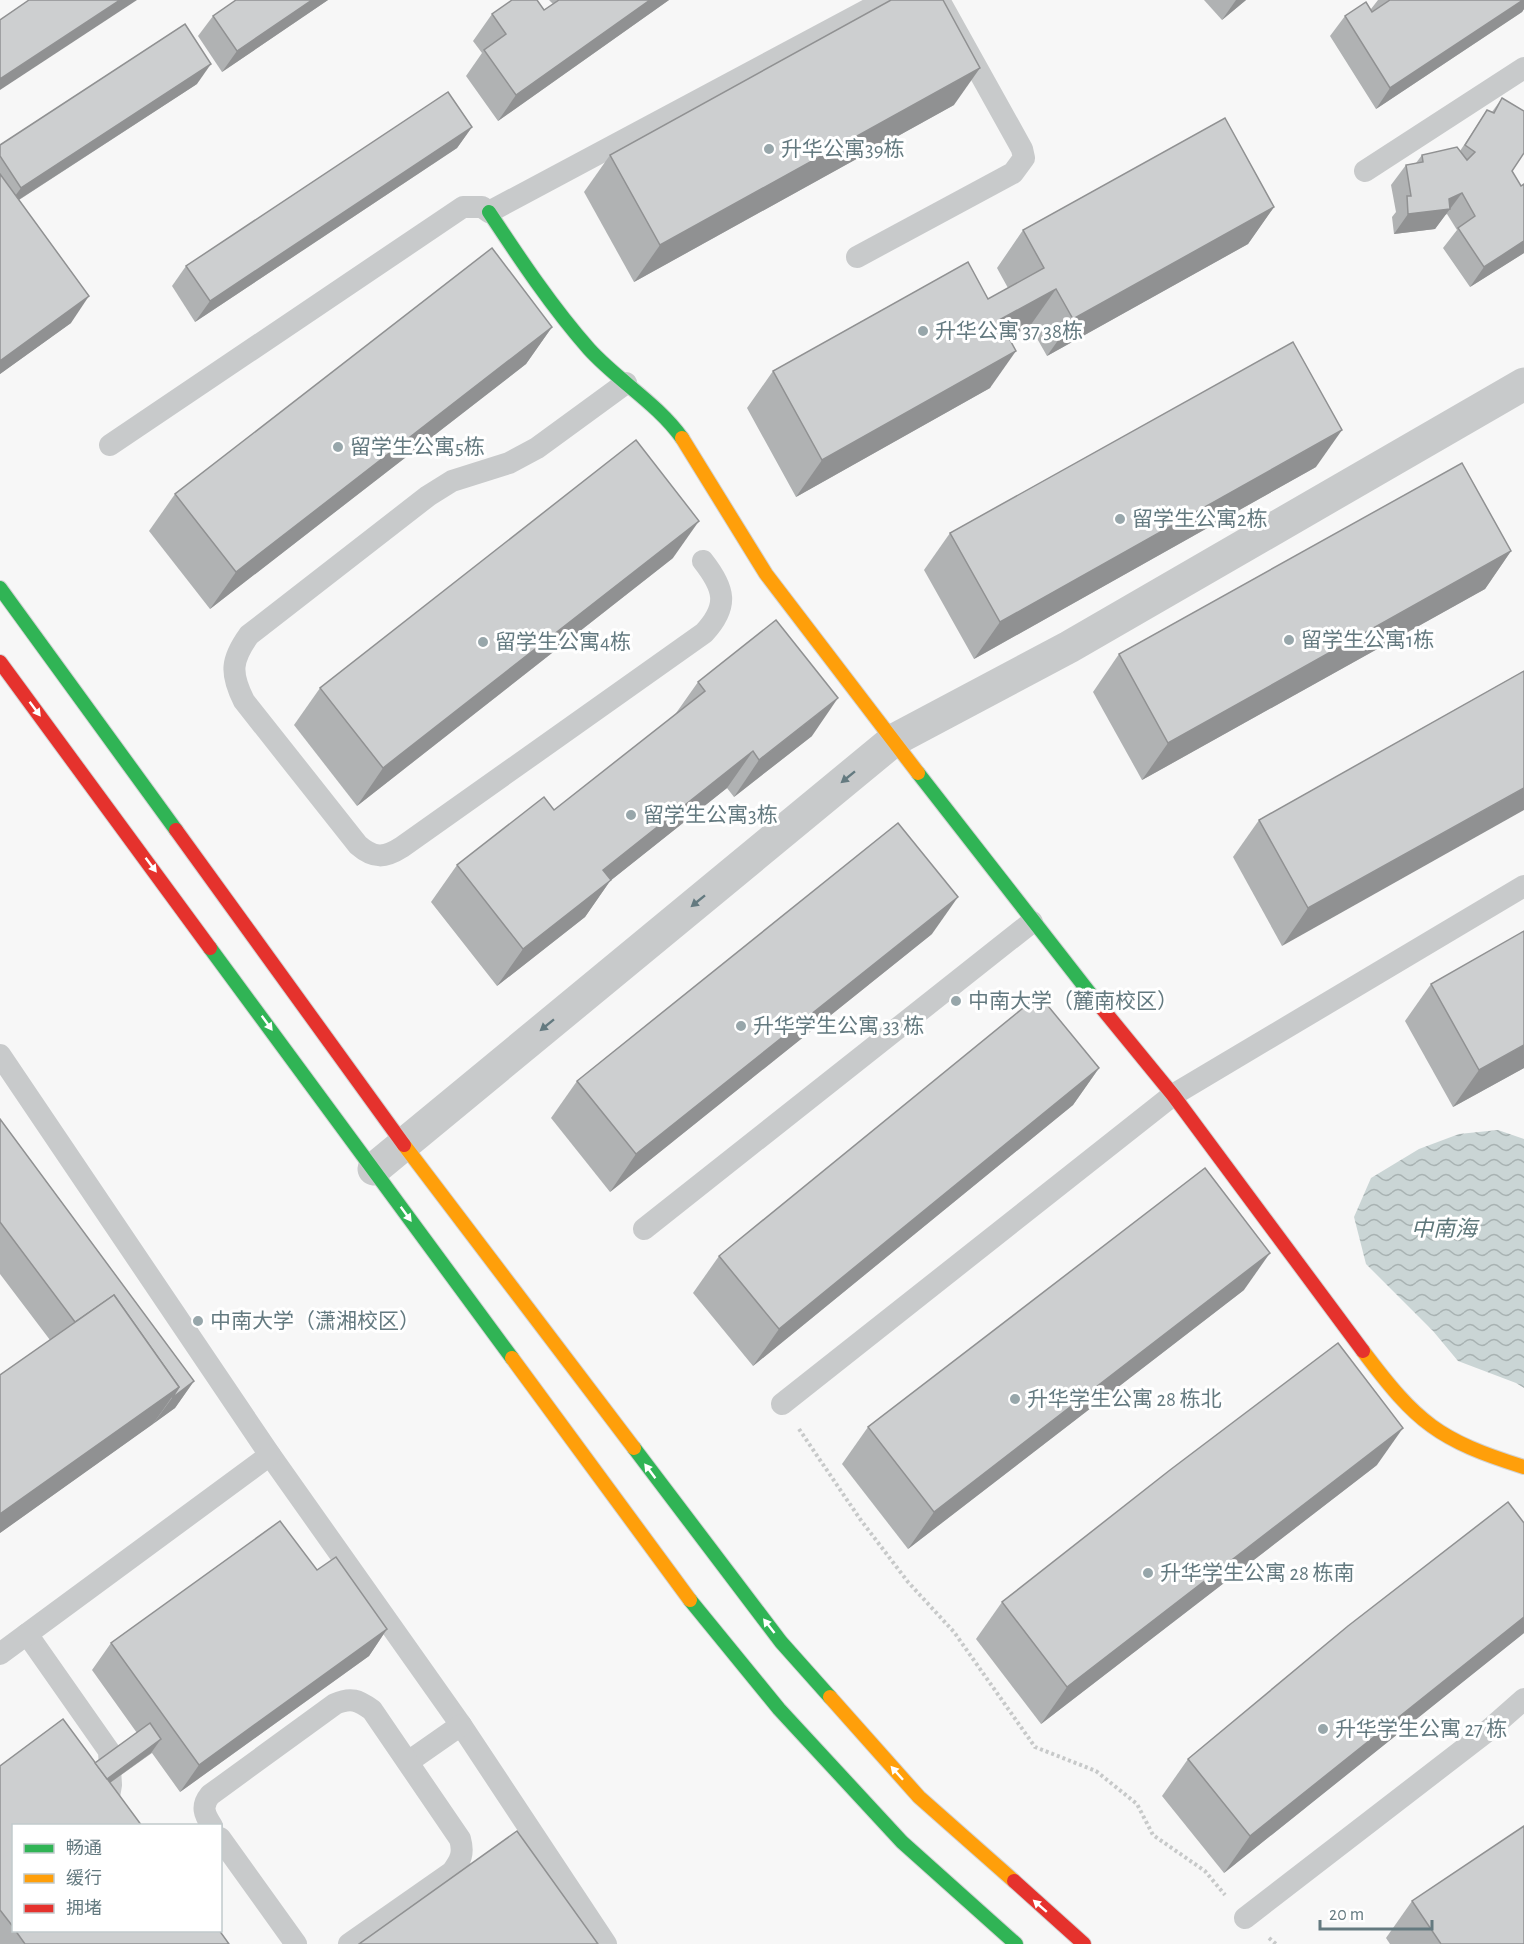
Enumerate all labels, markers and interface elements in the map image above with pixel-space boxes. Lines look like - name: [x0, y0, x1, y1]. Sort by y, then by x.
- place label: 升华公寓39栋: [781, 138, 905, 160]
- marker: 升华公寓39栋: [762, 142, 776, 156]
- place label: 升华公寓 37 38栋: [935, 320, 1083, 342]
- marker: 升华公寓 37 38栋: [916, 324, 930, 338]
- place label: 留学生公寓5栋: [350, 436, 485, 458]
- marker: 留学生公寓5栋: [331, 440, 345, 454]
- place label: 留学生公寓2栋: [1132, 508, 1268, 530]
- marker: 留学生公寓2栋: [1113, 512, 1127, 526]
- place label: 留学生公寓1栋: [1301, 629, 1434, 651]
- place label: 留学生公寓4栋: [495, 631, 631, 653]
- marker: 留学生公寓1栋: [1282, 633, 1296, 647]
- marker: 留学生公寓4栋: [476, 635, 490, 649]
- one-way arrow: [29, 700, 41, 716]
- one-way arrow: [841, 771, 856, 783]
- place label: 留学生公寓3栋: [643, 804, 778, 826]
- marker: 留学生公寓3栋: [624, 808, 638, 822]
- one-way arrow: [145, 857, 157, 873]
- one-way arrow: [691, 894, 706, 907]
- place label: 中南大学（麓南校区）: [968, 990, 1178, 1012]
- marker: 中南大学（麓南校区）: [949, 994, 963, 1008]
- one-way arrow: [260, 1015, 272, 1030]
- place label: 升华学生公寓 33 栋: [753, 1015, 924, 1037]
- one-way arrow: [540, 1018, 555, 1031]
- marker: 升华学生公寓 33 栋: [734, 1019, 748, 1033]
- one-way arrow: [400, 1206, 412, 1222]
- water label: 中南海: [1411, 1217, 1480, 1240]
- place label: 中南大学（潇湘校区）: [210, 1310, 420, 1332]
- marker: 中南大学（潇湘校区）: [191, 1314, 205, 1328]
- place label: 升华学生公寓 28 栋北: [1027, 1388, 1221, 1410]
- marker: 升华学生公寓 28 栋北: [1008, 1392, 1022, 1406]
- one-way arrow: [645, 1464, 657, 1479]
- place label: 升华学生公寓 28 栋南: [1160, 1562, 1354, 1584]
- marker: 升华学生公寓 28 栋南: [1141, 1566, 1155, 1580]
- one-way arrow: [762, 1618, 775, 1634]
- place label: 升华学生公寓 27 栋: [1335, 1718, 1507, 1740]
- marker: 升华学生公寓 27 栋: [1316, 1722, 1330, 1736]
- one-way arrow: [891, 1766, 904, 1781]
- legend: [12, 1824, 222, 1932]
- text: 畅通: [66, 1838, 102, 1858]
- text: 缓行: [66, 1868, 102, 1888]
- scale bar: [1320, 1893, 1432, 1931]
- text: 拥堵: [66, 1898, 102, 1918]
- one-way arrow: [1033, 1900, 1048, 1913]
- text: 20 m: [1329, 1906, 1364, 1924]

